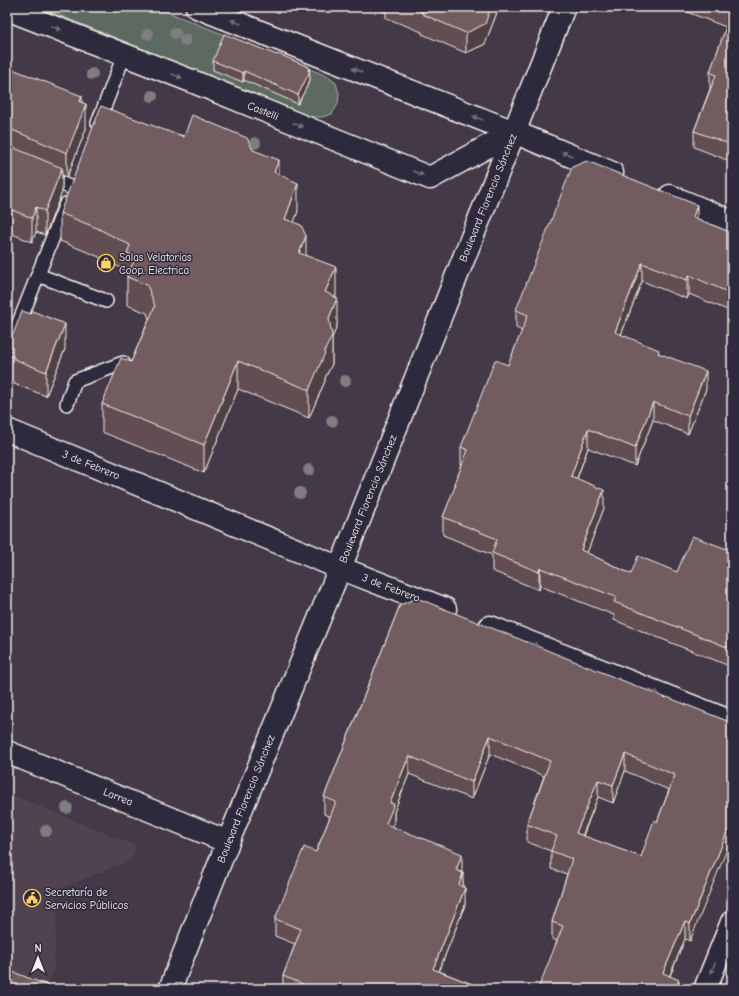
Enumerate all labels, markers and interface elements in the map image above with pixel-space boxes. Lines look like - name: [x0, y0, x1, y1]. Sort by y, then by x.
- one-way arrow: [229, 19, 241, 25]
- one-way arrow: [51, 26, 63, 32]
- one-way arrow: [351, 67, 362, 73]
- one-way arrow: [172, 73, 184, 79]
- street label: Castelli: [245, 99, 281, 123]
- one-way arrow: [471, 114, 483, 120]
- one-way arrow: [292, 122, 304, 128]
- street label: Boulevard Florencio Sánchez: [456, 132, 520, 264]
- one-way arrow: [560, 150, 572, 156]
- one-way arrow: [413, 171, 425, 177]
- place label: Salas Velatorias Coop. Electrica: [119, 251, 192, 277]
- shop icon: Salas Velatorias Coop. Electrica: [96, 253, 116, 273]
- street label: Boulevard Florencio Sánchez: [336, 433, 400, 565]
- street label: 3 de Febrero: [60, 448, 122, 483]
- street label: 3 de Febrero: [360, 571, 422, 605]
- one-way arrow: [527, 641, 539, 647]
- one-way arrow: [648, 689, 660, 695]
- street label: Boulevard Florencio Sánchez: [214, 733, 278, 865]
- street label: Larrea: [101, 785, 135, 809]
- place label: Secretaría de Servicios Públicos: [45, 886, 128, 912]
- public building icon: Secretaría de Servicios Públicos: [22, 888, 42, 908]
- north arrow: [18, 938, 58, 978]
- text: N: [34, 942, 42, 955]
- one-way arrow: [710, 963, 716, 975]

